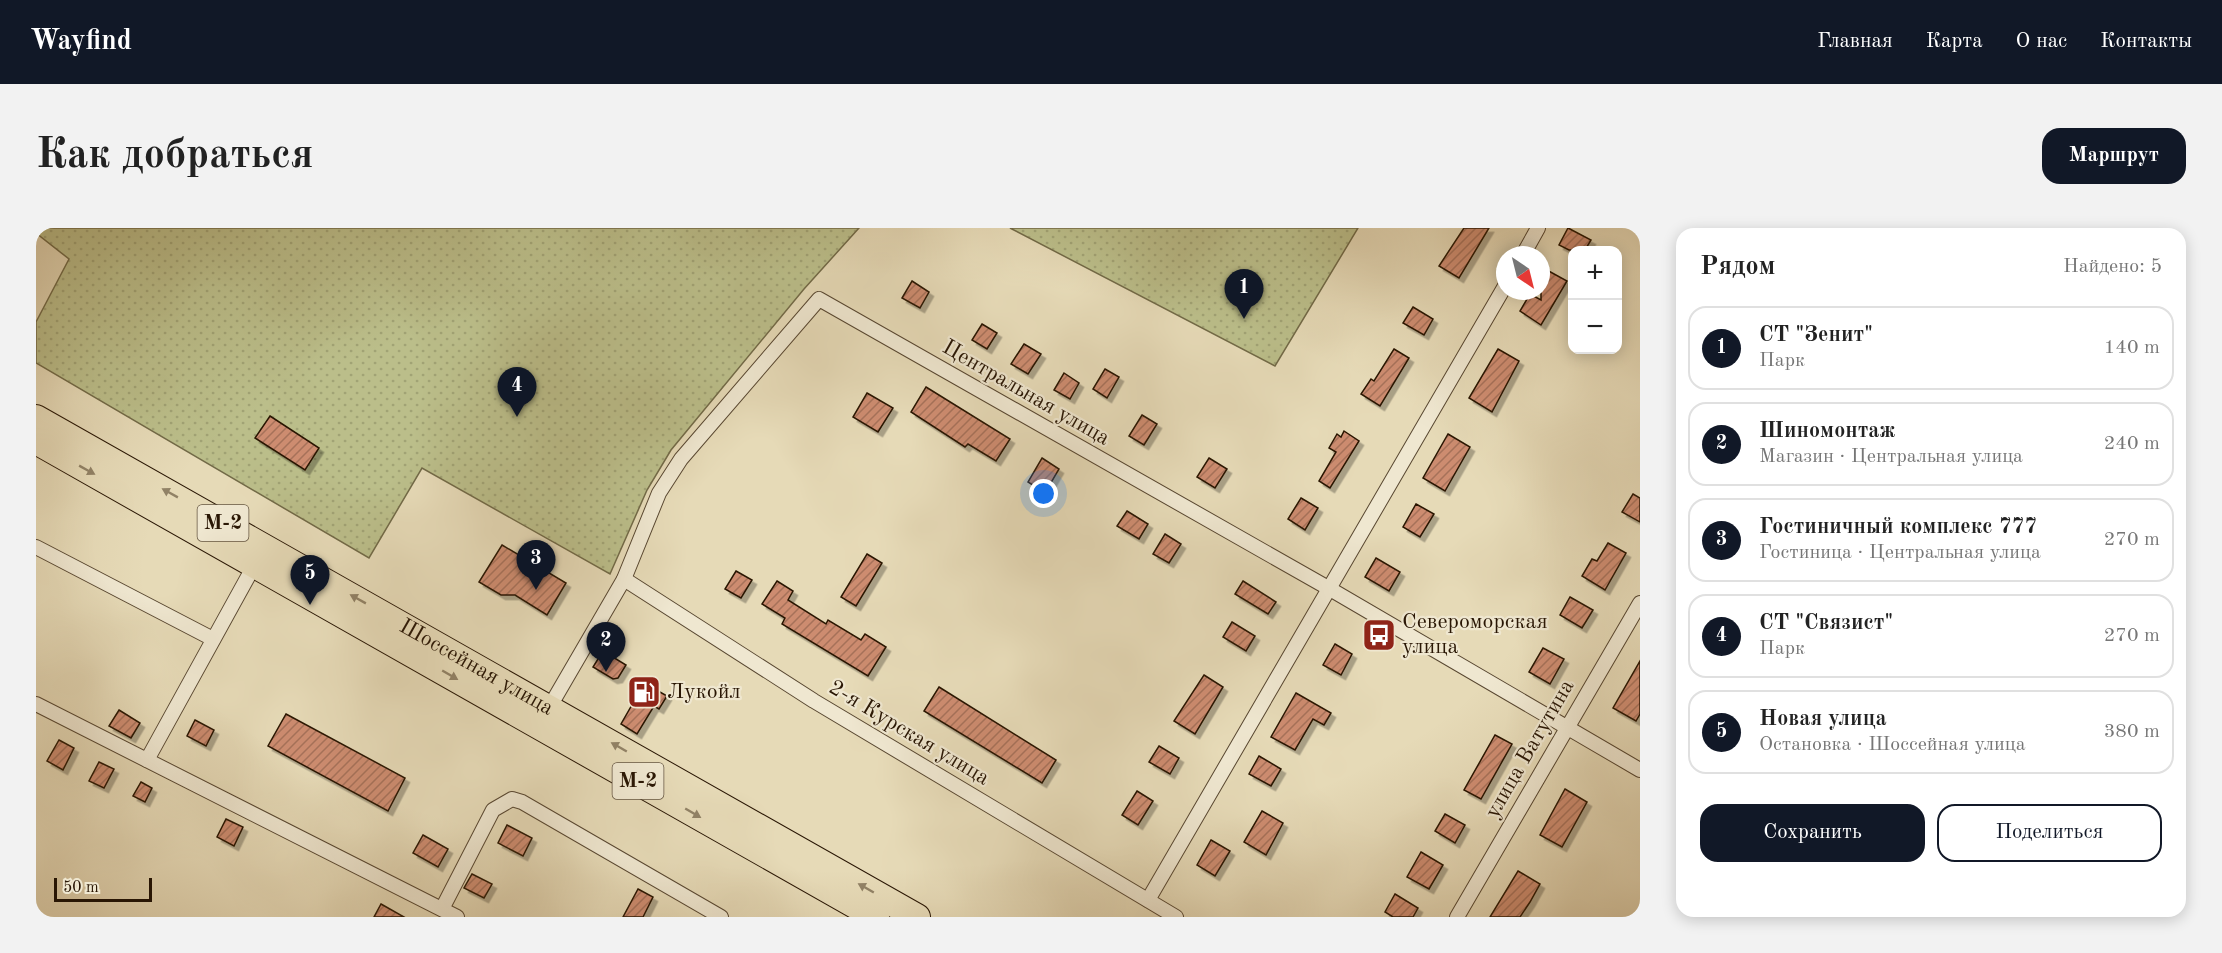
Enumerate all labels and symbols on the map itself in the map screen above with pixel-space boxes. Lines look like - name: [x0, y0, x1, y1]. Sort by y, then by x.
- north arrow: [1496, 246, 1550, 300]
- pin: 1: [1224, 270, 1264, 319]
- street label: Центральная улица: [938, 336, 1114, 450]
- pin: 4: [498, 368, 536, 417]
- one-way arrow: [79, 465, 96, 475]
- your location: [1029, 479, 1058, 508]
- one-way arrow: [161, 488, 178, 498]
- road number: М-2: [198, 505, 249, 541]
- pin: 3: [516, 540, 556, 590]
- pin: 5: [290, 556, 330, 605]
- one-way arrow: [350, 594, 366, 605]
- place label: Североморская улица: [1402, 611, 1548, 658]
- street label: Шоссейная улица: [396, 615, 557, 720]
- bus stop icon: Североморская улица: [1361, 617, 1397, 653]
- pin: 2: [586, 622, 626, 672]
- one-way arrow: [442, 670, 459, 680]
- fuel station icon: Лукойл: [626, 674, 662, 710]
- street label: 2-я Курская улица: [825, 676, 993, 790]
- street label: улица Ватутина: [1482, 676, 1579, 822]
- place label: Лукойл: [667, 681, 741, 703]
- one-way arrow: [610, 742, 627, 752]
- road number: М-2: [612, 763, 664, 799]
- one-way arrow: [685, 807, 701, 818]
- scale bar: [54, 875, 152, 902]
- one-way arrow: [857, 883, 874, 893]

